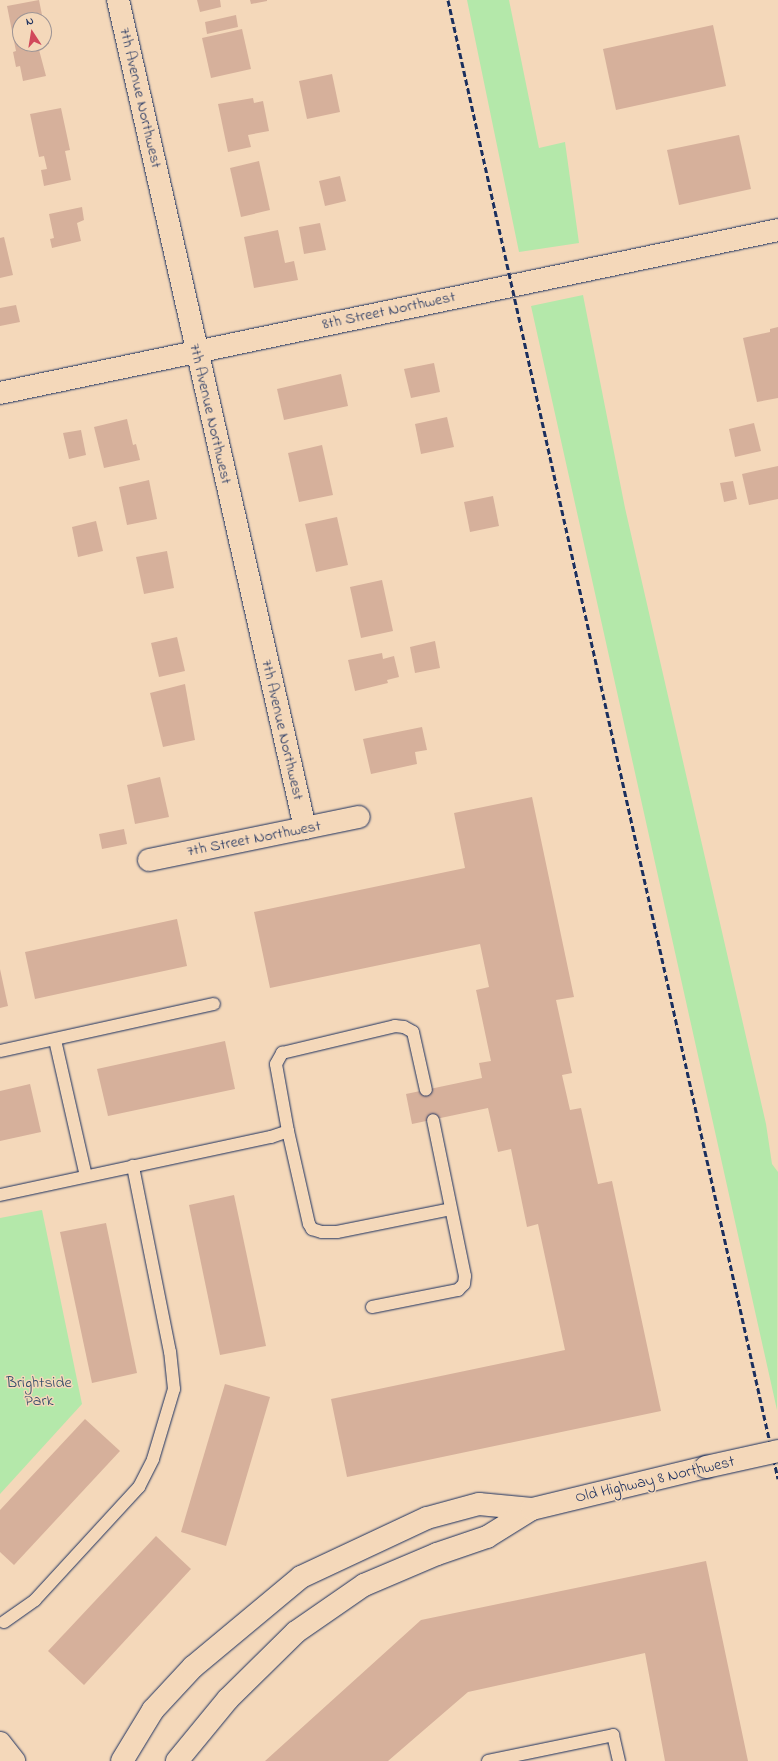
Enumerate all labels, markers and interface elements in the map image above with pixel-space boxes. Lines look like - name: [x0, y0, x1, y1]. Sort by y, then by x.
- north arrow: [12, 12, 52, 52]
- text: N: [24, 13, 35, 30]
- street label: 7th Avenue Northwest: [114, 26, 166, 170]
- street label: 8th Street Northwest: [321, 288, 457, 334]
- street label: 7th Avenue Northwest: [184, 342, 236, 486]
- street label: 7th Avenue Northwest: [256, 658, 308, 802]
- street label: 7th Street Northwest: [185, 817, 323, 861]
- park label: Brightside Park: [6, 1373, 72, 1411]
- street label: Old Highway 8 Northwest: [574, 1452, 736, 1508]

